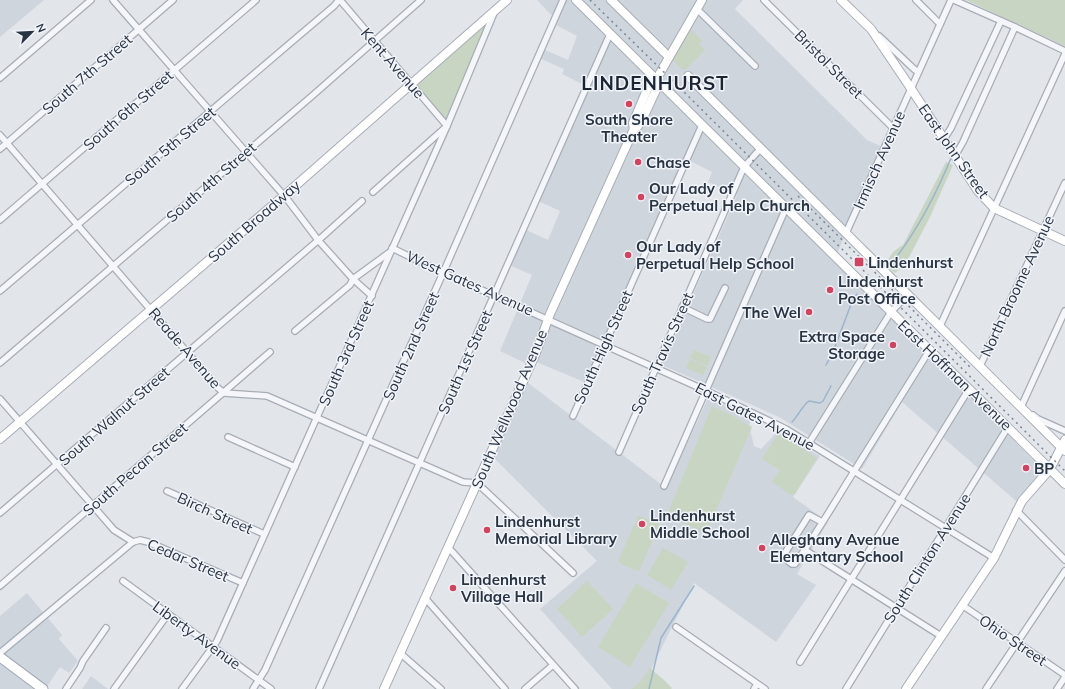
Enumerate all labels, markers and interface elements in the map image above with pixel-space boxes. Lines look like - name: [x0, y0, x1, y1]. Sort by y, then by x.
- north arrow: [12, 12, 52, 52]
- text: N: [33, 21, 49, 35]
- street label: Kent Avenue: [357, 24, 429, 102]
- street label: Bristol Street: [791, 26, 867, 102]
- street label: South 7th Street: [38, 30, 136, 118]
- street label: South 6th Street: [79, 66, 177, 154]
- district label: LINDENHURST: [581, 71, 729, 95]
- marker: South Shore Theater: [624, 99, 634, 109]
- street label: East John Street: [914, 100, 994, 202]
- street label: South 5th Street: [121, 102, 219, 190]
- street label: Irmisch Avenue: [849, 108, 909, 212]
- place label: South Shore Theater: [585, 110, 673, 146]
- street label: South 4th Street: [162, 138, 260, 226]
- place label: Chase: [646, 153, 690, 172]
- marker: Chase: [633, 157, 643, 167]
- street label: South Broadway: [204, 176, 304, 266]
- place label: Our Lady of Perpetual Help Church: [649, 179, 810, 215]
- marker: Our Lady of Perpetual Help Church: [636, 192, 646, 202]
- street label: North Broome Avenue: [976, 212, 1058, 360]
- place label: Our Lady of Perpetual Help School: [636, 237, 794, 273]
- street label: West Gates Avenue: [403, 246, 537, 320]
- marker: Our Lady of Perpetual Help School: [623, 250, 633, 260]
- place label: Lindenhurst: [868, 253, 953, 272]
- marker: Lindenhurst: [853, 256, 865, 268]
- place label: Lindenhurst Post Office: [838, 272, 923, 308]
- marker: Lindenhurst Post Office: [825, 285, 835, 295]
- street label: South High Street: [569, 287, 637, 407]
- street label: South 2nd Street: [379, 289, 443, 403]
- street label: South Travis Street: [627, 289, 697, 417]
- street label: South 3rd Street: [314, 297, 378, 409]
- place label: The Wel: [742, 303, 801, 322]
- street label: Reade Avenue: [145, 304, 225, 392]
- street label: South 1st Street: [434, 307, 496, 417]
- marker: The Wel: [804, 307, 814, 317]
- street label: East Hoffman Avenue: [894, 316, 1016, 434]
- street label: South Wellwood Avenue: [467, 327, 551, 491]
- place label: Extra Space Storage: [799, 327, 885, 363]
- marker: Extra Space Storage: [888, 340, 898, 350]
- street label: South Walnut Street: [55, 363, 173, 469]
- street label: East Gates Avenue: [692, 378, 818, 454]
- street label: South Pecan Street: [79, 418, 191, 520]
- place label: BP: [1034, 459, 1054, 478]
- marker: BP: [1021, 463, 1031, 473]
- street label: Birch Street: [174, 488, 256, 538]
- street label: South Clinton Avenue: [879, 490, 975, 626]
- place label: Lindenhurst Middle School: [650, 506, 750, 542]
- place label: Lindenhurst Memorial Library: [495, 512, 618, 548]
- marker: Lindenhurst Middle School: [637, 519, 647, 529]
- marker: Lindenhurst Memorial Library: [482, 525, 492, 535]
- place label: Alleghany Avenue Elementary School: [770, 530, 903, 566]
- street label: Cedar Street: [144, 534, 232, 586]
- marker: Alleghany Avenue Elementary School: [757, 543, 767, 553]
- place label: Lindenhurst Village Hall: [460, 570, 546, 606]
- marker: Lindenhurst Village Hall: [448, 583, 458, 593]
- street label: Liberty Avenue: [149, 597, 245, 673]
- street label: Ohio Street: [975, 610, 1051, 670]

